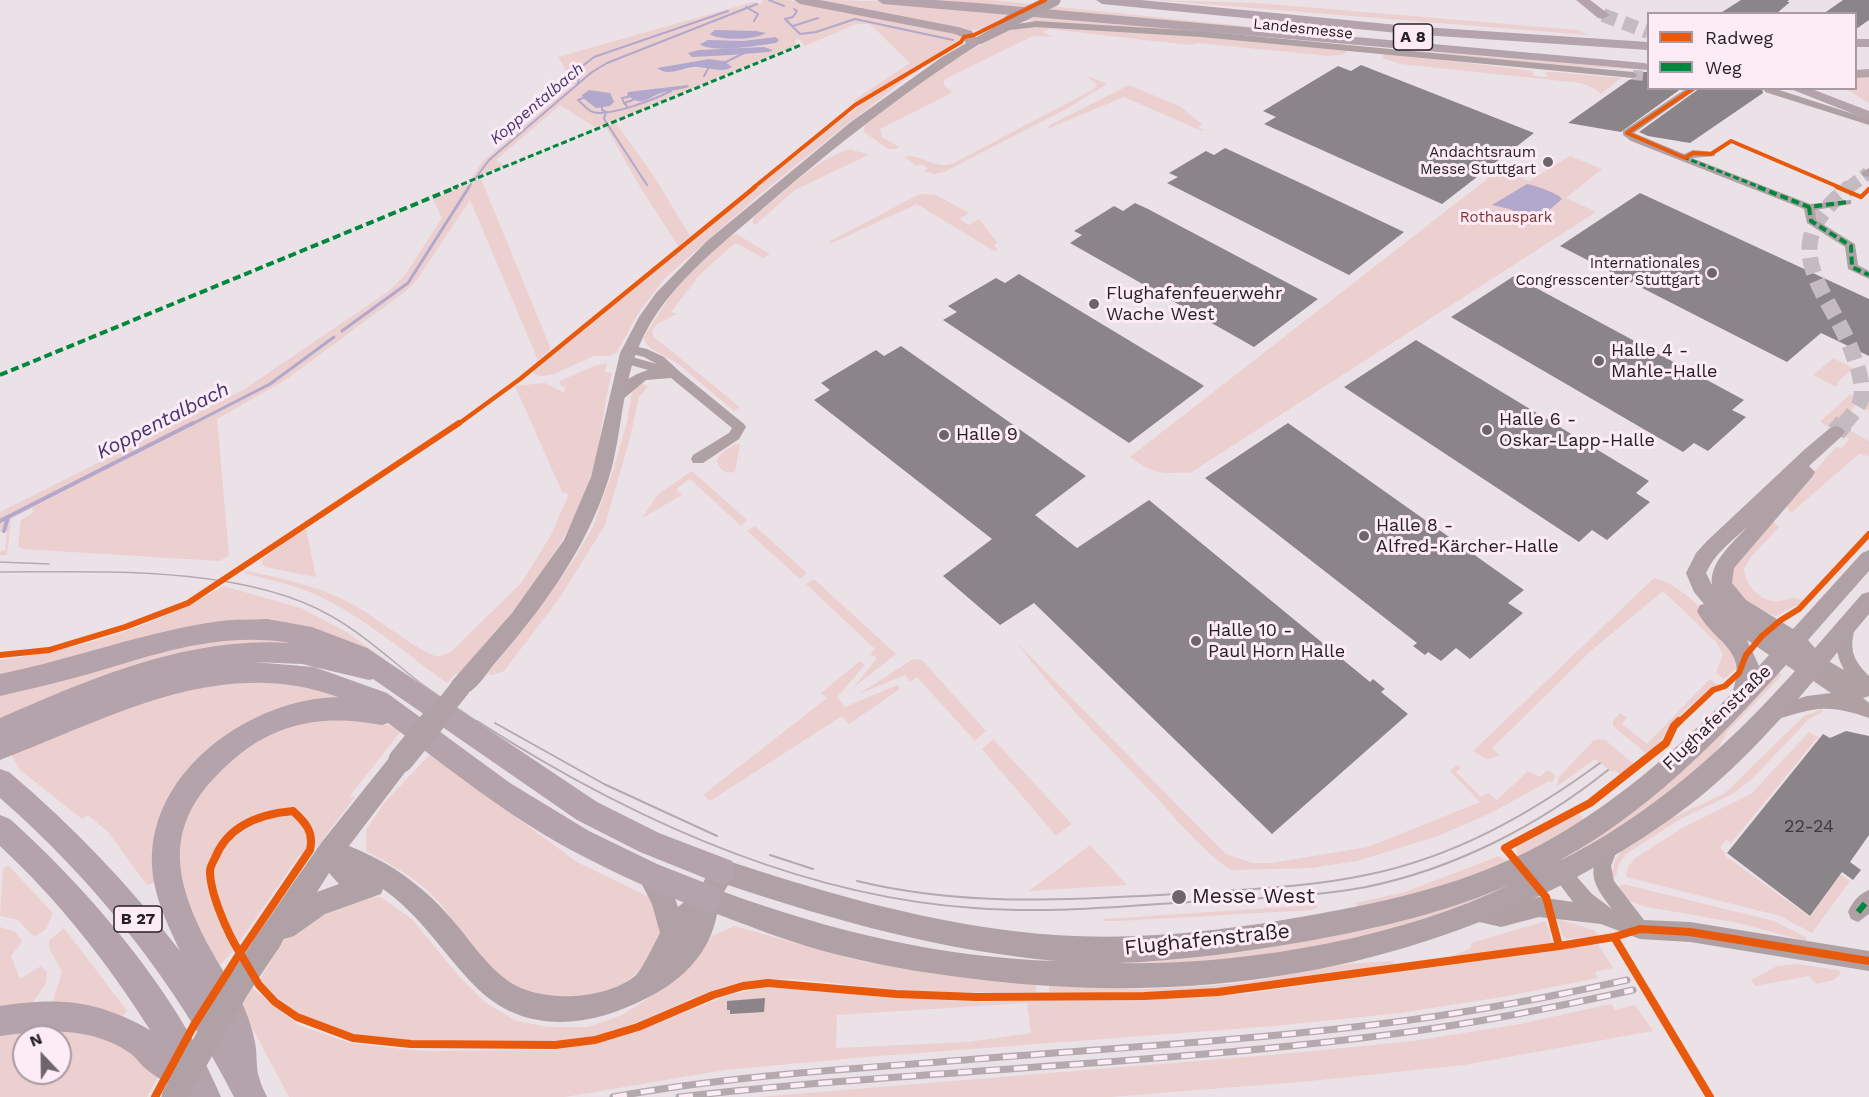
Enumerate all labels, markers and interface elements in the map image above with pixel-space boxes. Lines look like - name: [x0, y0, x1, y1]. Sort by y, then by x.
- legend: [1647, 12, 1857, 90]
- street label: Landesmesse: [1252, 15, 1354, 43]
- road number: A 8: [1394, 24, 1432, 50]
- text: Radweg: [1705, 27, 1773, 48]
- text: Weg: [1705, 57, 1742, 78]
- water label: Koppentalbach: [486, 59, 588, 149]
- place label: Andachtsraum Messe Stuttgart: [1420, 144, 1536, 179]
- marker: Andachtsraum Messe Stuttgart: [1541, 155, 1555, 169]
- park label: Rothauspark: [1460, 209, 1552, 227]
- place label: Internationales Congresscenter Stuttgart: [1516, 255, 1700, 290]
- marker: Internationales Congresscenter Stuttgart: [1705, 266, 1719, 280]
- place label: Flughafenfeuerwehr Wache West: [1106, 283, 1282, 326]
- marker: Flughafenfeuerwehr Wache West: [1087, 297, 1101, 311]
- place label: Halle 4 - Mahle-Halle: [1611, 340, 1717, 382]
- marker: Halle 4 - Mahle-Halle: [1592, 354, 1606, 368]
- water label: Koppentalbach: [93, 377, 233, 465]
- place label: Halle 6 - Oskar-Lapp-Halle: [1499, 409, 1655, 452]
- marker: Halle 6 - Oskar-Lapp-Halle: [1480, 423, 1494, 437]
- place label: Halle 9: [956, 424, 1018, 446]
- marker: Halle 9: [937, 428, 951, 442]
- place label: Halle 8 - Alfred-Kärcher-Halle: [1376, 515, 1559, 558]
- marker: Halle 8 - Alfred-Kärcher-Halle: [1357, 529, 1371, 543]
- place label: Halle 10 - Paul Horn Halle: [1208, 620, 1345, 662]
- marker: Halle 10 - Paul Horn Halle: [1189, 634, 1203, 648]
- street label: Flughafenstraße: [1658, 661, 1776, 775]
- house number: 22-24: [1784, 816, 1834, 838]
- place label: Messe West: [1192, 884, 1315, 910]
- marker: Messe West: [1170, 888, 1188, 906]
- road number: B 27: [114, 906, 162, 932]
- street label: Flughafenstraße: [1123, 919, 1291, 961]
- north arrow: [12, 1025, 72, 1085]
- text: N: [27, 1029, 45, 1051]

